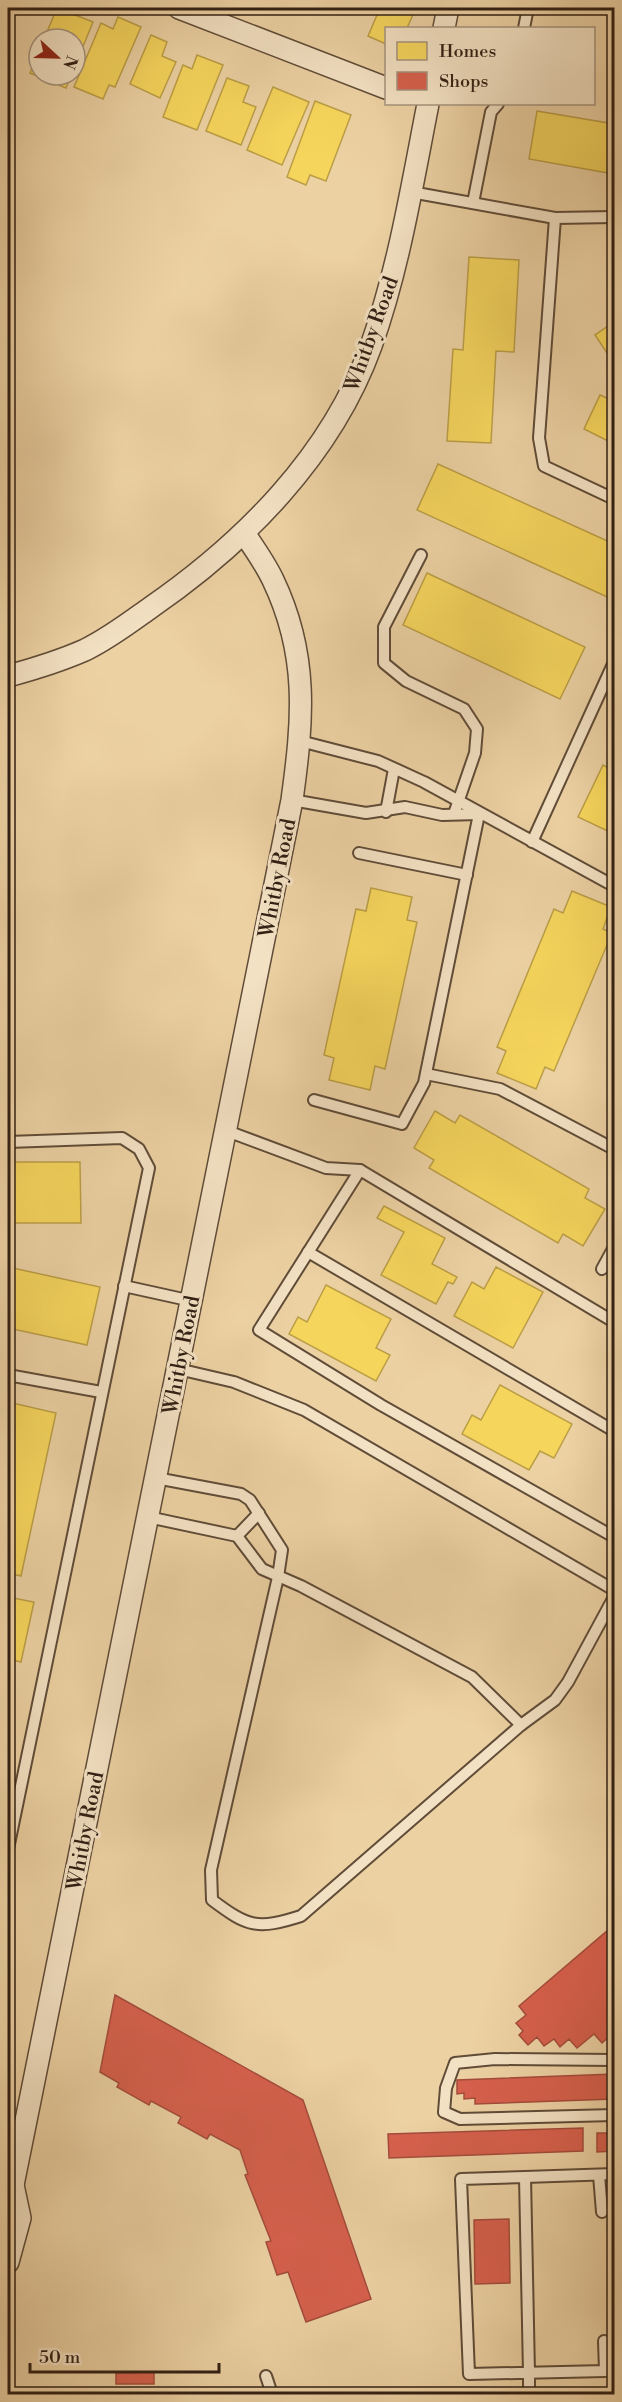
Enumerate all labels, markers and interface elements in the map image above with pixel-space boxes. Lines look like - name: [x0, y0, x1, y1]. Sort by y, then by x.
- north arrow: [27, 27, 87, 87]
- legend: [385, 27, 595, 105]
- text: Homes: [439, 40, 496, 63]
- text: N: [58, 53, 82, 72]
- text: Shops: [439, 70, 489, 93]
- street label: Whitby Road: [339, 273, 405, 397]
- street label: Whitby Road: [253, 816, 302, 941]
- street label: Whitby Road: [157, 1293, 206, 1418]
- street label: Whitby Road: [61, 1769, 110, 1894]
- scale bar: [30, 2336, 219, 2374]
- text: 50 m: [39, 2346, 81, 2369]

